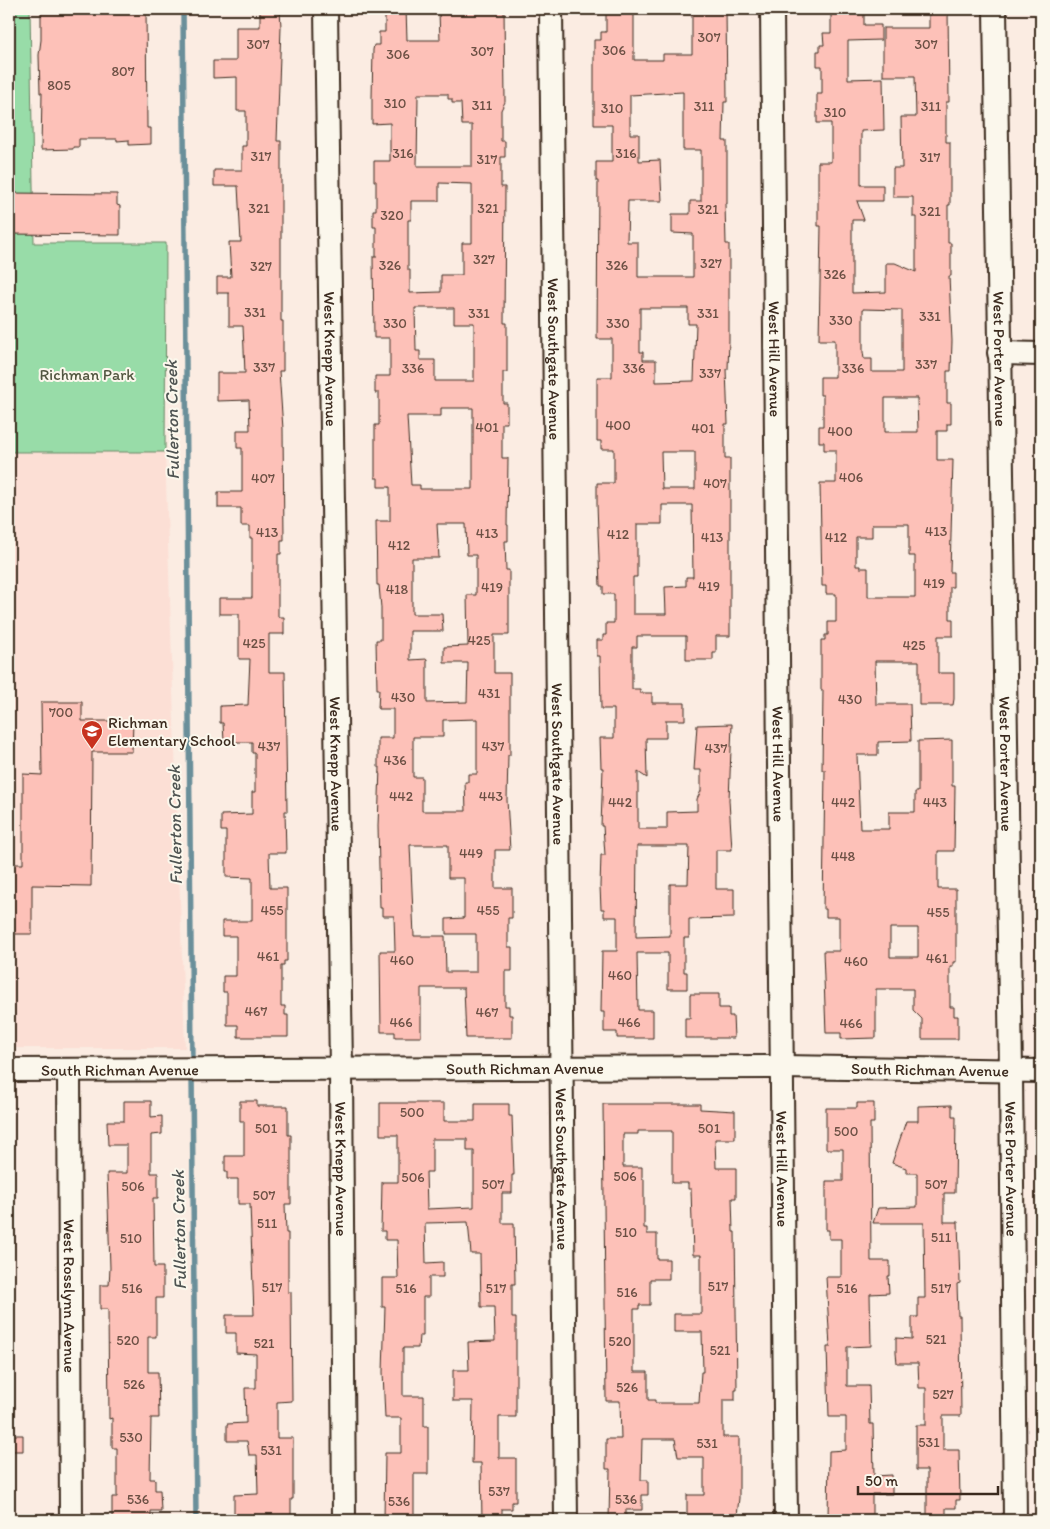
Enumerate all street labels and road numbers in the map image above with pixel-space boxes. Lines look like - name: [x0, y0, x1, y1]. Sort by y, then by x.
- street label: West Southgate Avenue: [544, 278, 564, 440]
- street label: West Knepp Avenue: [320, 291, 341, 427]
- street label: West Porter Avenue: [989, 291, 1010, 427]
- street label: West Hill Avenue: [765, 301, 785, 417]
- street label: West Southgate Avenue: [548, 683, 568, 845]
- street label: West Knepp Avenue: [326, 696, 347, 832]
- street label: West Porter Avenue: [995, 696, 1016, 832]
- street label: West Hill Avenue: [768, 706, 789, 822]
- street label: South Richman Avenue: [446, 1059, 604, 1078]
- street label: South Richman Avenue: [851, 1059, 1009, 1081]
- street label: South Richman Avenue: [41, 1060, 199, 1080]
- street label: West Southgate Avenue: [552, 1088, 572, 1250]
- street label: West Knepp Avenue: [331, 1101, 351, 1237]
- street label: West Porter Avenue: [1001, 1101, 1021, 1237]
- street label: West Hill Avenue: [772, 1111, 792, 1227]
- street label: West Rosslynn Avenue: [60, 1219, 79, 1373]

